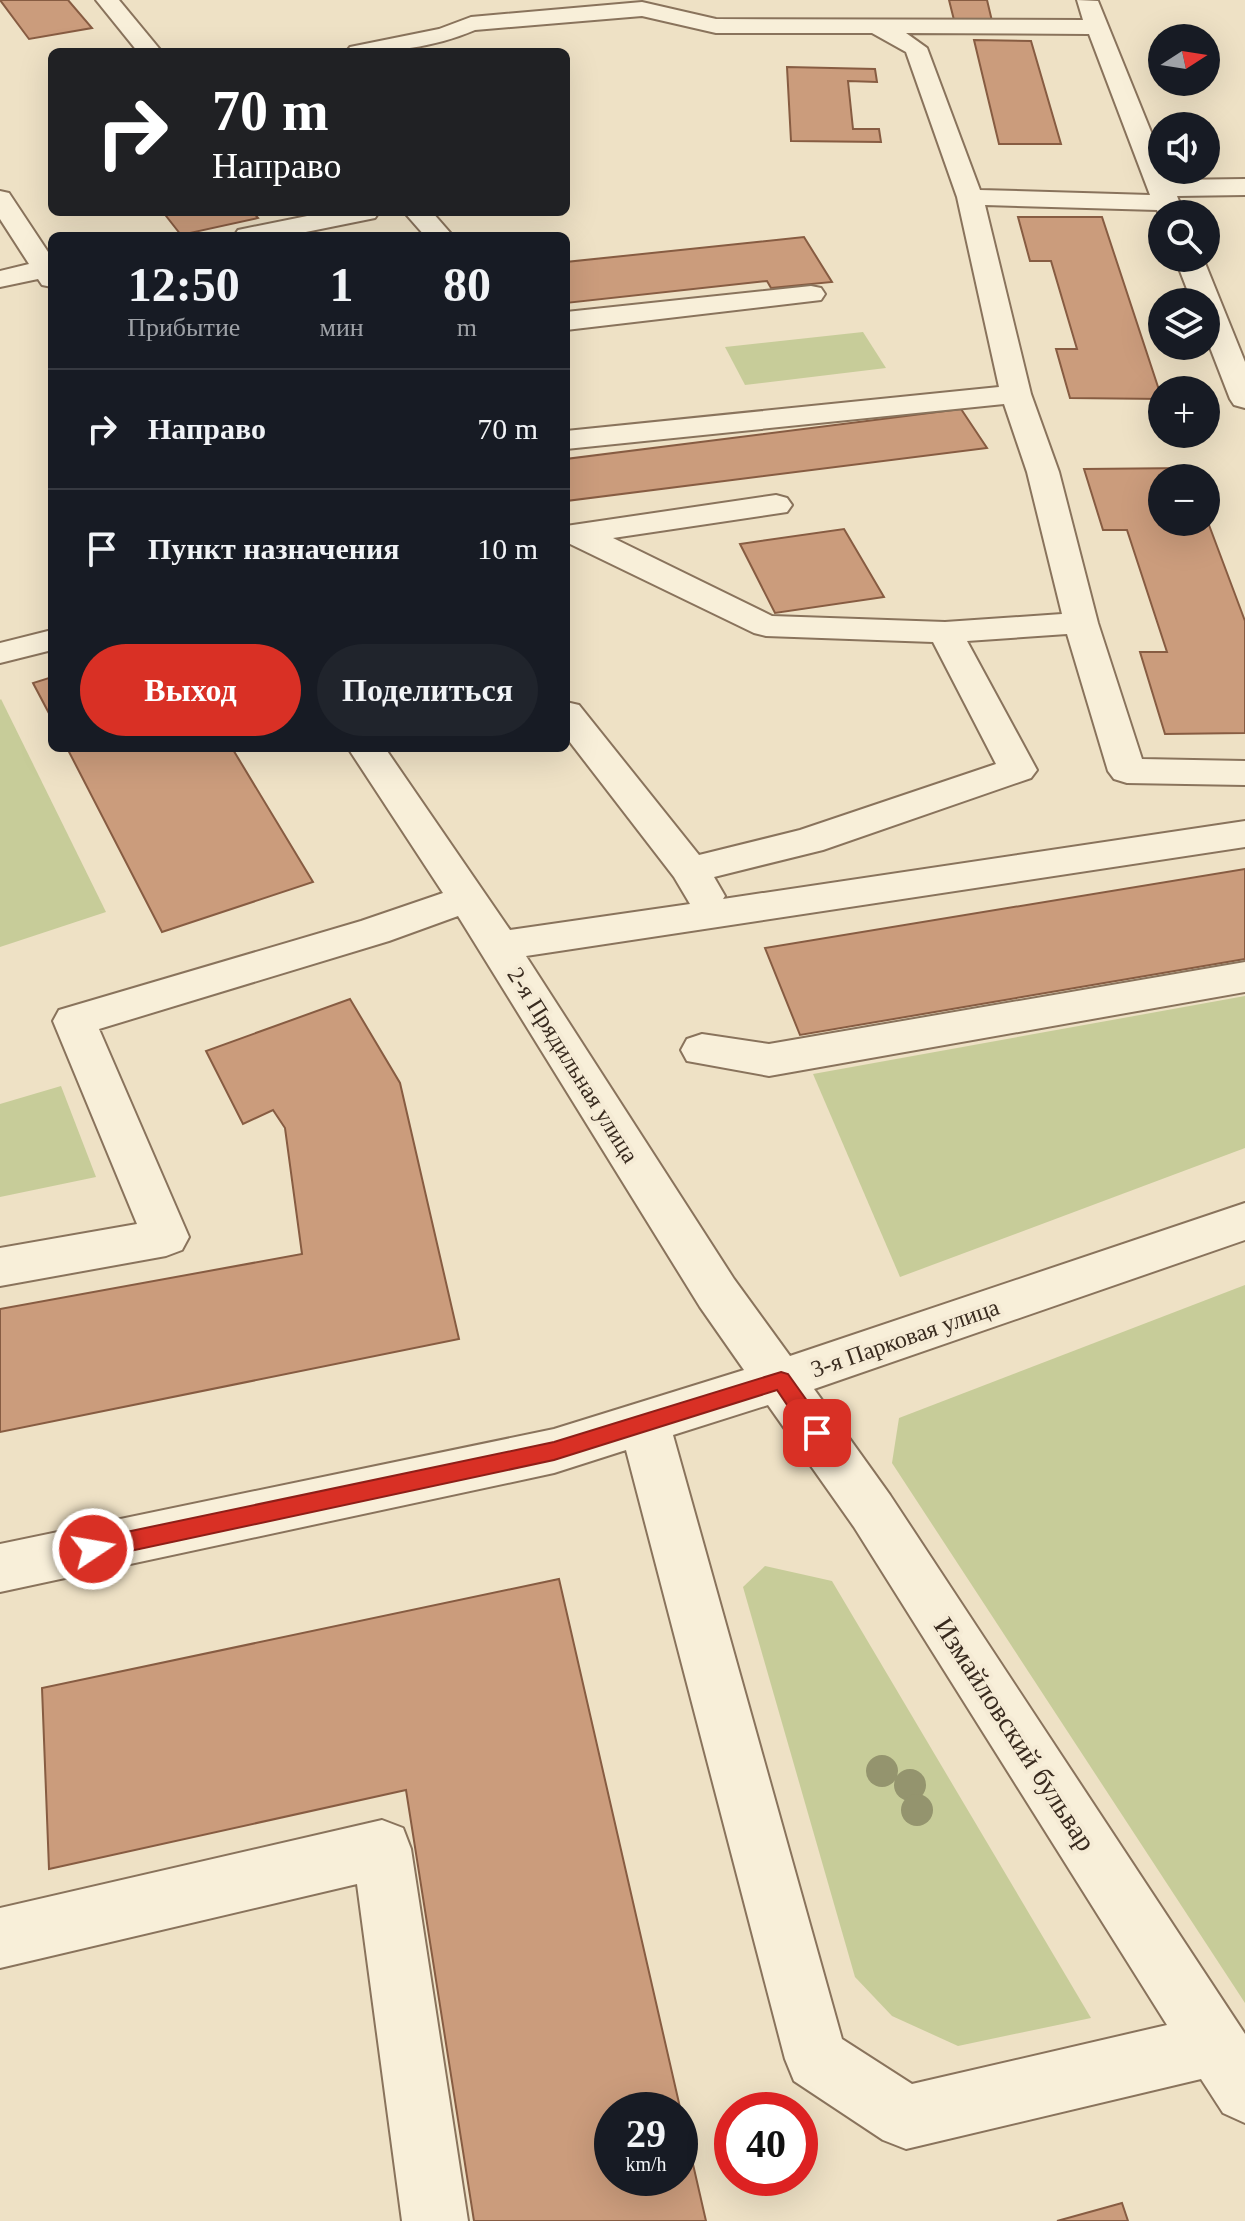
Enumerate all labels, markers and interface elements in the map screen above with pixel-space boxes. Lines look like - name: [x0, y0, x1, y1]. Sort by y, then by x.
- north arrow: [1148, 24, 1220, 96]
- map controls: [1148, 24, 1220, 536]
- icon: right: [80, 80, 184, 184]
- text: 70 m: [212, 80, 329, 142]
- button: sound: [1148, 112, 1220, 184]
- text: Направо: [212, 146, 342, 186]
- button: search: [1148, 200, 1220, 272]
- text: 12:50: [128, 258, 240, 311]
- text: 1: [330, 258, 354, 311]
- text: 80: [443, 258, 491, 311]
- button: layers: [1148, 288, 1220, 360]
- text: Прибытие: [127, 313, 240, 342]
- text: мин: [319, 313, 364, 342]
- text: m: [457, 313, 477, 342]
- button: +: [1148, 376, 1220, 448]
- icon: right: [80, 407, 124, 451]
- text: Направо: [148, 412, 266, 445]
- text: 70 m: [477, 412, 538, 445]
- button: −: [1148, 464, 1220, 536]
- icon: arrive: [80, 527, 124, 571]
- text: Пункт назначения: [148, 532, 400, 565]
- text: 10 m: [477, 532, 538, 565]
- button: Выход: [80, 644, 301, 736]
- button: Поделиться: [317, 644, 538, 736]
- street label: 2-я Прядильная улица: [502, 963, 644, 1168]
- street label: 3-я Парковая улица: [807, 1293, 1003, 1382]
- pin: [783, 1399, 851, 1467]
- icon: arrive: [795, 1411, 839, 1455]
- position arrow: [51, 1507, 135, 1591]
- street label: Измайловский бульвар: [928, 1612, 1102, 1856]
- speed limit sign: 40: [714, 2092, 818, 2196]
- text: 29: [626, 2111, 666, 2156]
- text: km/h: [625, 2153, 667, 2175]

